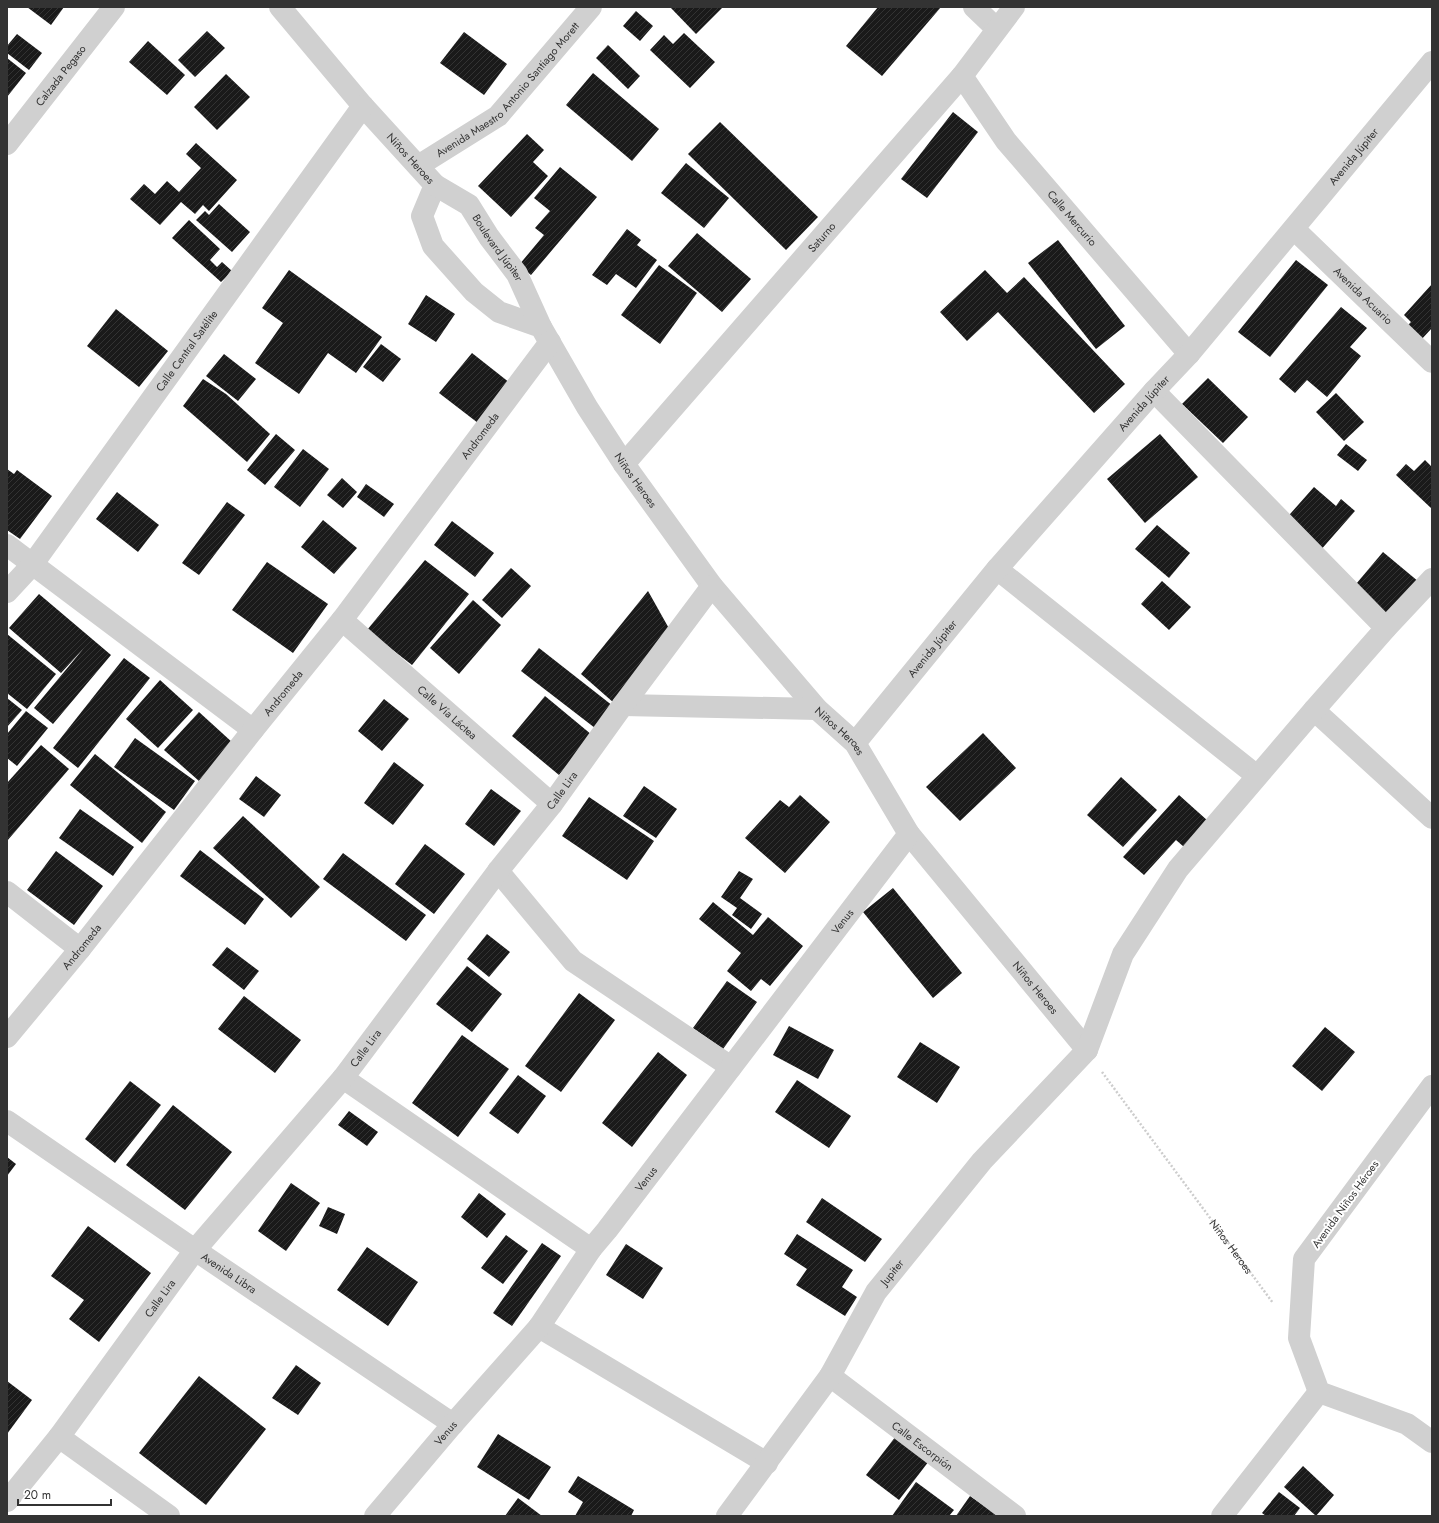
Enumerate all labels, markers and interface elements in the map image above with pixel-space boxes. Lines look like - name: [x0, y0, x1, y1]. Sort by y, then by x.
- street label: Avenida Maestro Antonio Santiago Morett: [433, 18, 583, 161]
- street label: Calzada Pegaso: [31, 41, 90, 110]
- street label: Avenida Júpiter: [1325, 124, 1382, 188]
- street label: Niños Heroes: [383, 129, 439, 188]
- street label: Calle Mercurio: [1044, 187, 1101, 249]
- street label: Boulevard Júpiter: [469, 211, 527, 284]
- street label: Saturno: [804, 218, 839, 256]
- street label: Avenida Acuario: [1330, 263, 1396, 328]
- street label: Calle Central Satélite: [152, 306, 222, 395]
- street label: Avenida Júpiter: [1114, 371, 1173, 435]
- street label: Andromeda: [457, 409, 503, 463]
- street label: Niños Heroes: [611, 449, 661, 511]
- street label: Avenida Júpiter: [904, 616, 961, 681]
- street label: Andromeda: [259, 667, 306, 719]
- street label: Calle Vía Láctea: [414, 682, 481, 743]
- street label: Niños Heroes: [811, 703, 869, 759]
- street label: Calle Lira: [543, 768, 581, 813]
- street label: Venus: [828, 905, 858, 937]
- street label: Andromeda: [58, 920, 105, 973]
- street label: Niños Heroes: [1009, 958, 1062, 1018]
- street label: Calle Lira: [346, 1026, 385, 1070]
- street label: Avenida Niños Héroes: [1308, 1156, 1383, 1251]
- street label: Venus: [631, 1163, 661, 1195]
- street label: Niños Heroes: [1206, 1216, 1257, 1277]
- street label: Avenida Libra: [198, 1248, 260, 1297]
- street label: Jupiter: [875, 1256, 908, 1290]
- street label: Calle Lira: [141, 1276, 179, 1321]
- street label: Venus: [430, 1416, 461, 1449]
- street label: Calle Escorpión: [888, 1417, 957, 1475]
- scale bar: [18, 1481, 111, 1507]
- text: 20 m: [24, 1486, 51, 1504]

